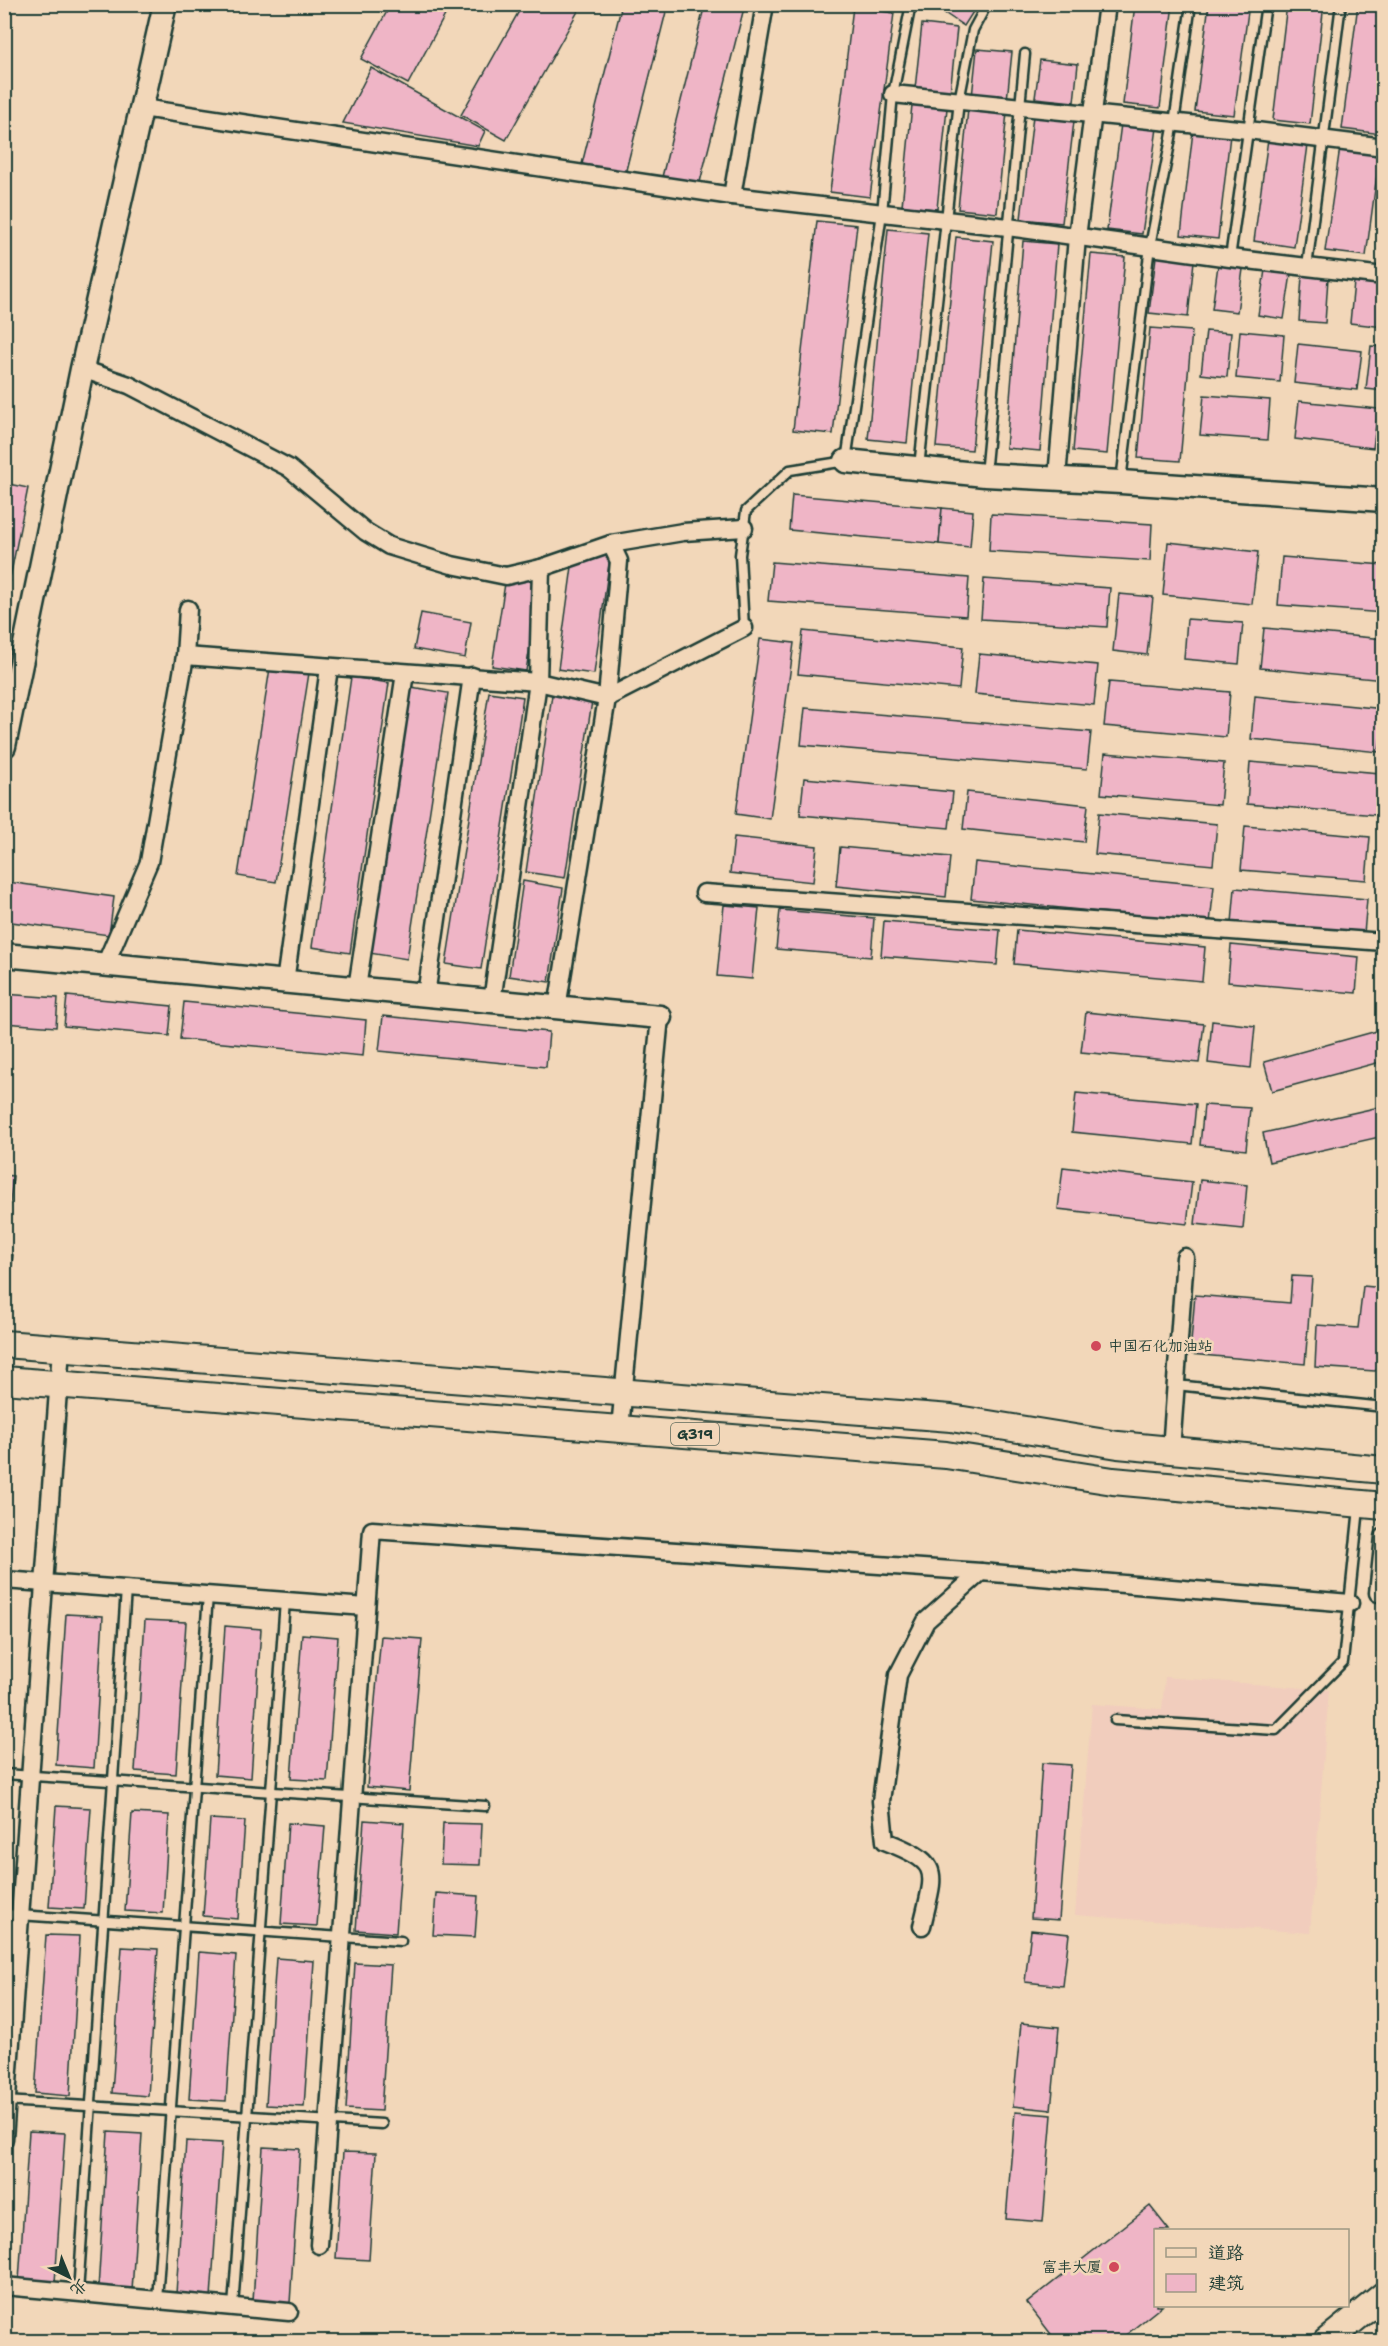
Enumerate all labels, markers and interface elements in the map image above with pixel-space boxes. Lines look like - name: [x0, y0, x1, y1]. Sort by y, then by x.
- place label: 中国石化加油站: [1108, 1336, 1213, 1356]
- marker: 中国石化加油站: [1089, 1339, 1103, 1353]
- road number: G319: [671, 1423, 719, 1445]
- legend: [1154, 2229, 1349, 2307]
- text: 道路: [1208, 2241, 1244, 2265]
- north arrow: [39, 2247, 99, 2307]
- place label: 富丰大厦: [1042, 2257, 1102, 2277]
- marker: 富丰大厦: [1107, 2260, 1121, 2274]
- text: 建筑: [1208, 2271, 1244, 2295]
- text: 北: [66, 2274, 92, 2301]

